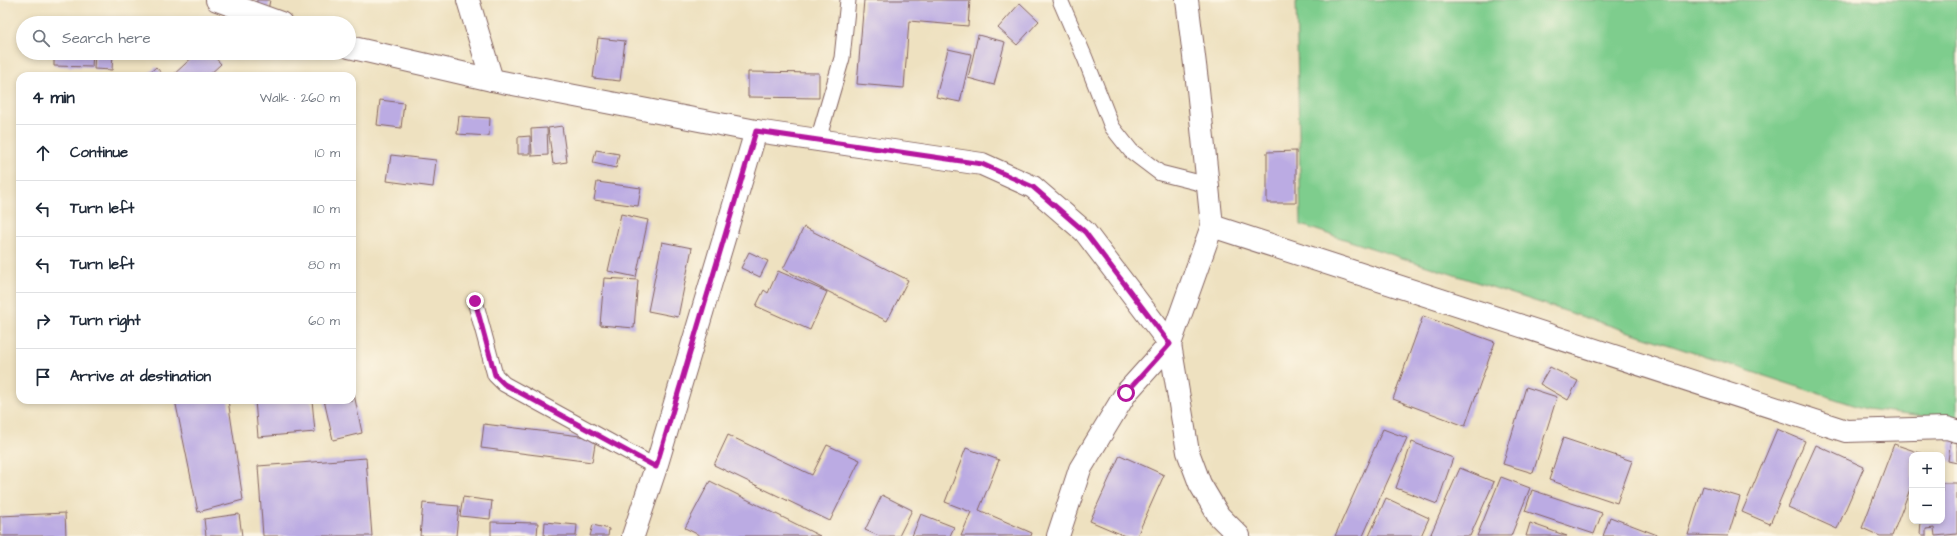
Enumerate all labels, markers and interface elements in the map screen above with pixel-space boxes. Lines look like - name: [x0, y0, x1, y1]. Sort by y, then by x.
- search box: [16, 16, 356, 60]
- icon: search: [30, 27, 52, 49]
- text: Search here: [62, 28, 151, 49]
- text: 4 min: [32, 86, 75, 110]
- text: Walk · 260 m: [260, 89, 340, 107]
- icon: ahead: [32, 142, 54, 164]
- text: Continue: [70, 142, 128, 163]
- text: 10 m: [315, 144, 340, 162]
- icon: left: [32, 198, 54, 220]
- text: Turn left: [70, 198, 134, 219]
- text: 110 m: [313, 200, 340, 218]
- icon: left: [32, 254, 54, 276]
- text: Turn left: [70, 254, 134, 275]
- text: 80 m: [308, 256, 340, 274]
- route end: [466, 292, 484, 310]
- icon: right: [32, 310, 54, 332]
- text: Turn right: [70, 310, 141, 331]
- text: 60 m: [308, 312, 340, 330]
- icon: arrive: [32, 366, 54, 388]
- text: Arrive at destination: [70, 366, 211, 387]
- route start: [1117, 384, 1135, 402]
- map controls: [1909, 452, 1945, 524]
- button: +: [1909, 452, 1945, 488]
- button: −: [1909, 488, 1945, 524]

